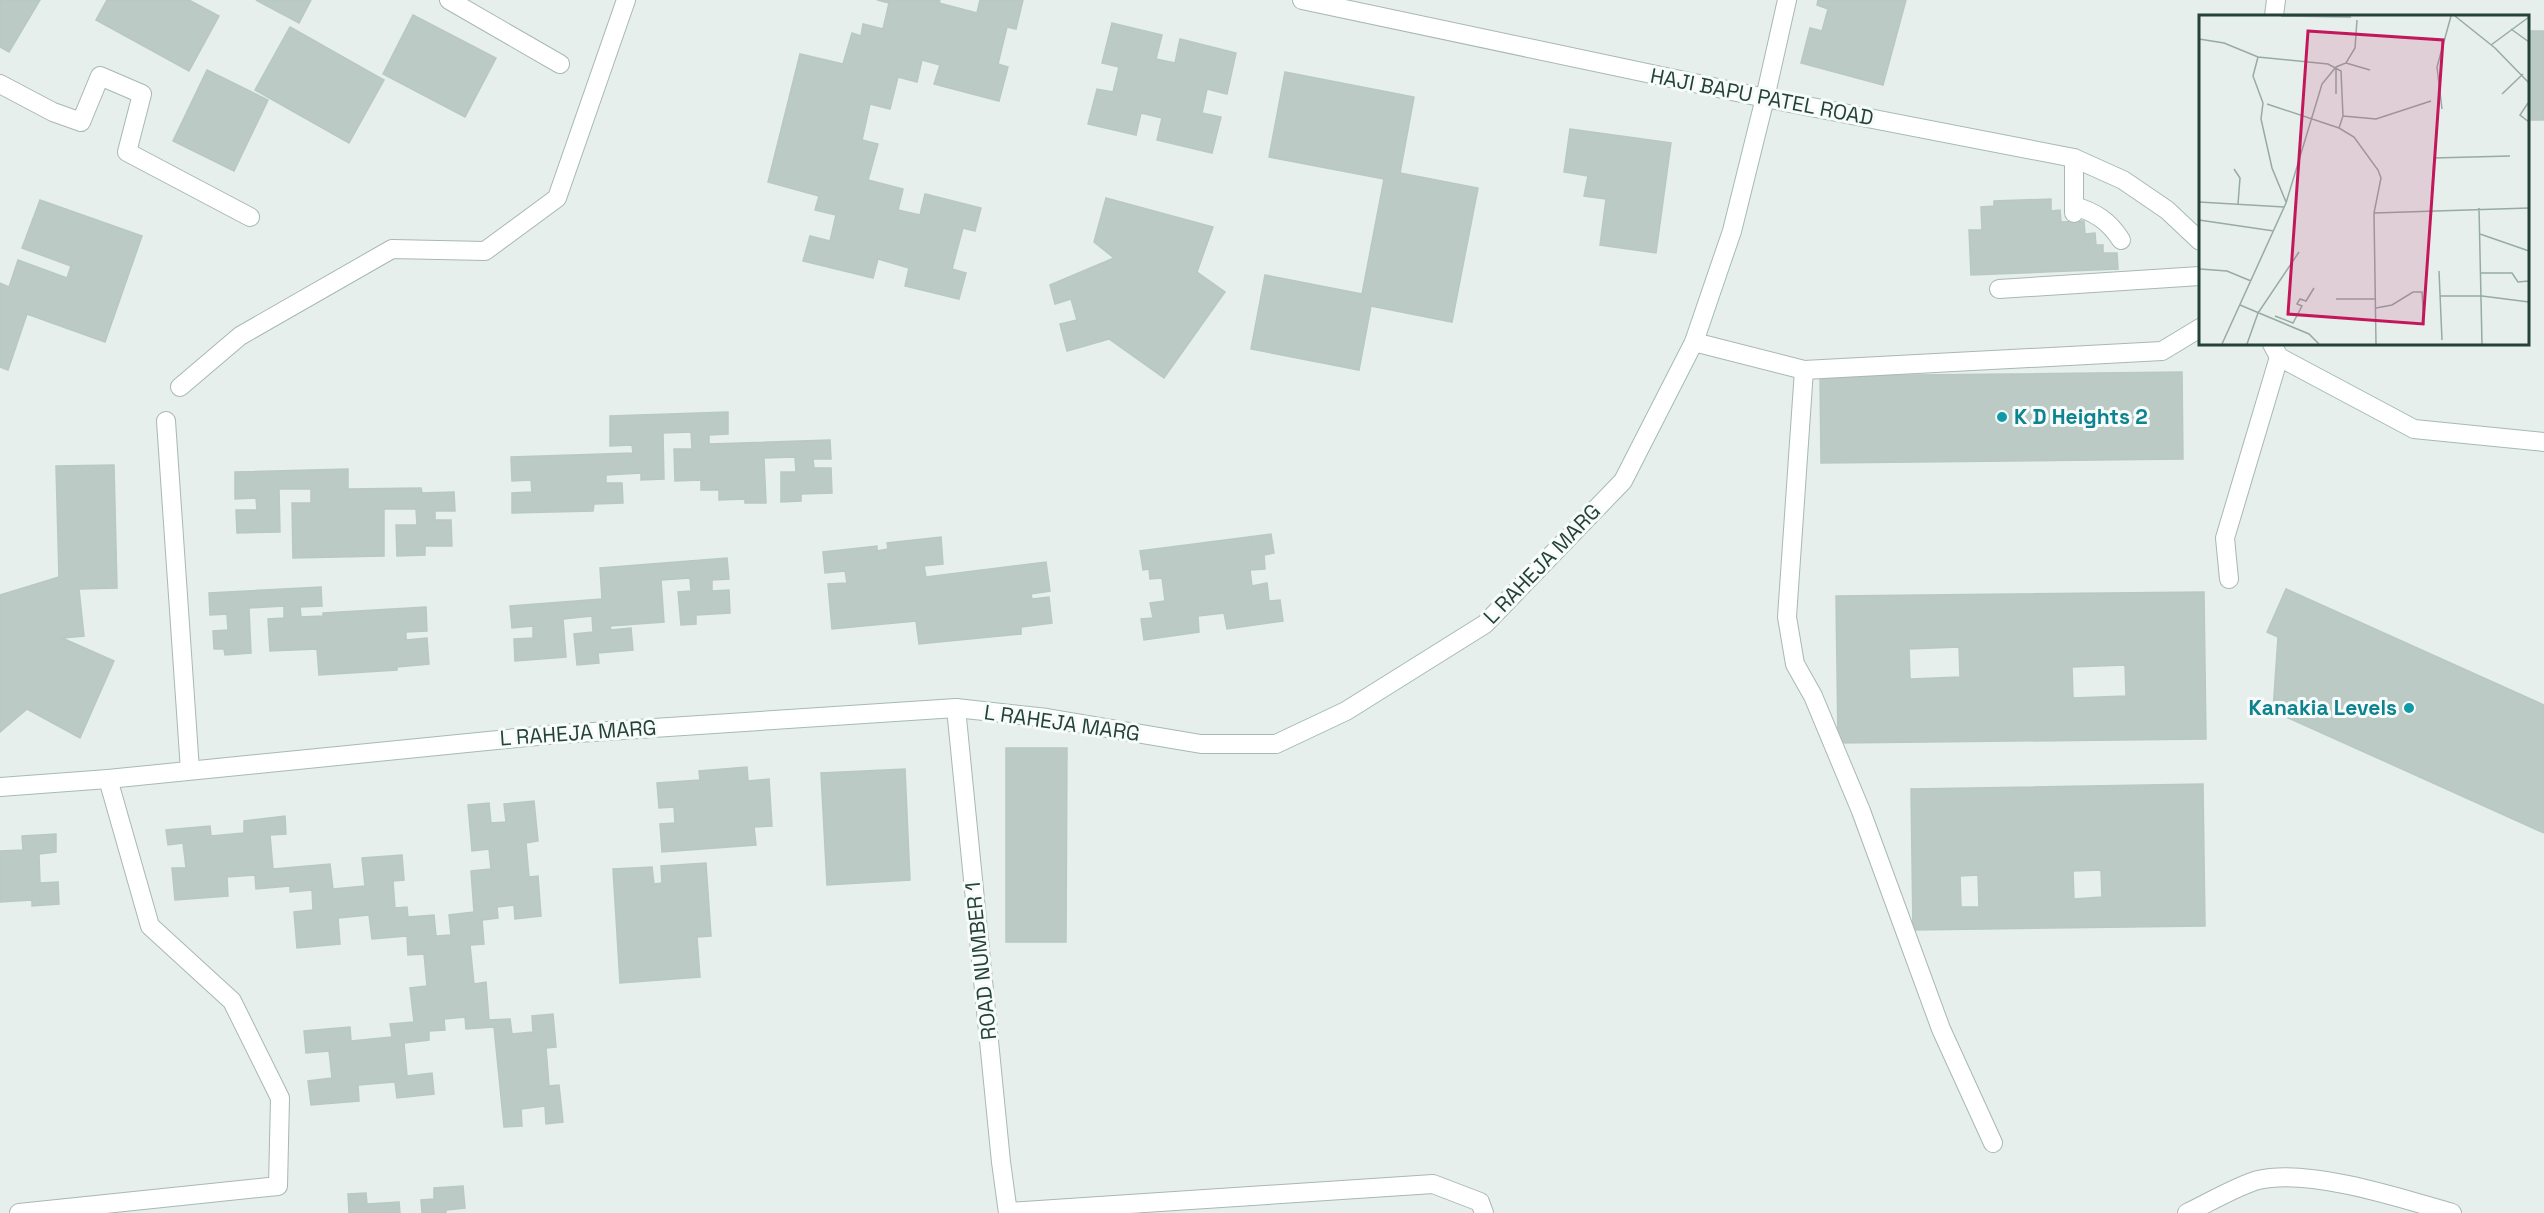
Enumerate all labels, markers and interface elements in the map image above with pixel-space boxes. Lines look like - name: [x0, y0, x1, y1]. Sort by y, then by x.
- inset map: [2199, 15, 2529, 345]
- street label: HAJI BAPU PATEL ROAD: [1648, 62, 1876, 131]
- place label: K D Heights 2: [2014, 403, 2148, 430]
- marker: K D Heights 2: [1995, 410, 2009, 424]
- street label: L RAHEJA MARG: [1477, 498, 1606, 630]
- place label: Kanakia Levels: [2249, 694, 2397, 721]
- street label: L RAHEJA MARG: [982, 698, 1142, 747]
- marker: Kanakia Levels: [2402, 701, 2416, 715]
- street label: L RAHEJA MARG: [499, 714, 657, 751]
- street label: ROAD NUMBER 1: [959, 881, 1002, 1041]

